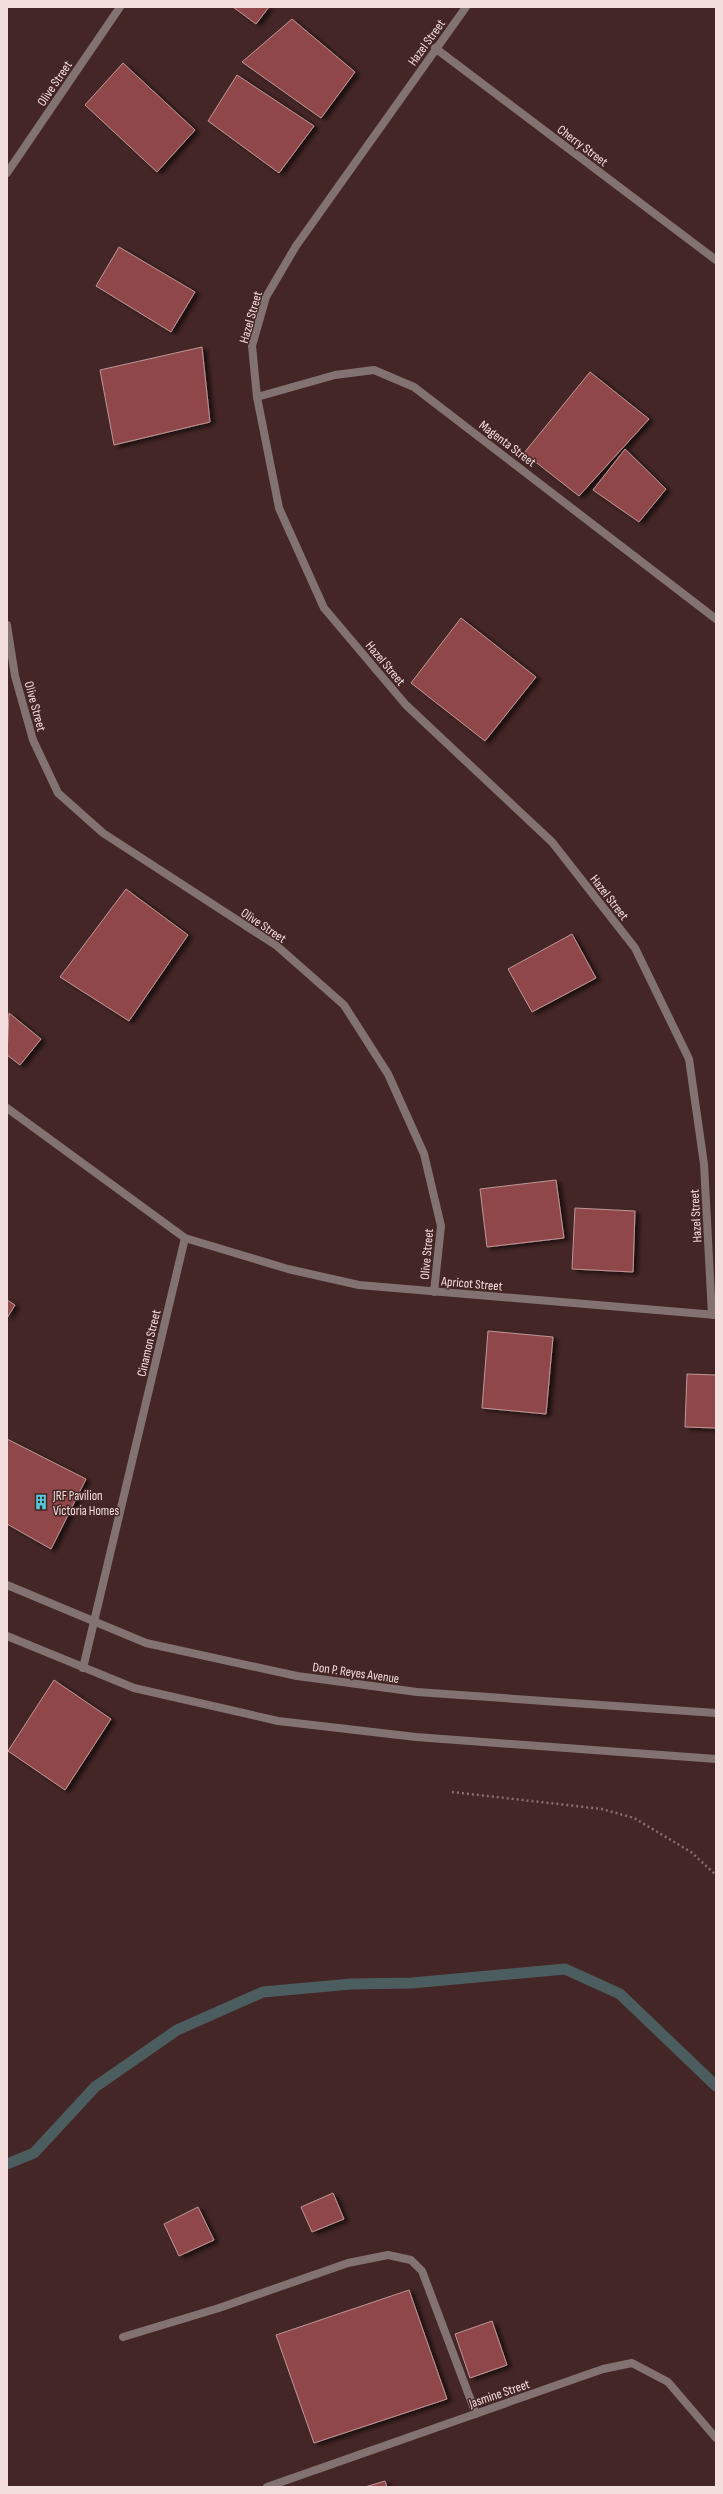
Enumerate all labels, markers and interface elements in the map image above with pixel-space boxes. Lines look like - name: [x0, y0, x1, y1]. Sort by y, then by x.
- street label: Hazel Street: [405, 16, 449, 69]
- street label: Olive Street: [34, 58, 76, 109]
- street label: Cherry Street: [554, 122, 611, 170]
- street label: Hazel Street: [236, 289, 266, 345]
- street label: Magenta Street: [476, 417, 539, 470]
- street label: Hazel Street: [362, 638, 408, 689]
- street label: Olive Street: [21, 679, 49, 733]
- street label: Hazel Street: [587, 872, 632, 924]
- street label: Olive Street: [238, 905, 289, 947]
- street label: Hazel Street: [687, 1189, 705, 1243]
- street label: Olive Street: [417, 1228, 437, 1280]
- street label: Apricot Street: [440, 1273, 503, 1295]
- street label: Cinamon Street: [134, 1308, 164, 1378]
- place label: JRF Pavilion Victoria Homes: [52, 1488, 119, 1519]
- building icon: JRF Pavilion Victoria Homes: [32, 1493, 50, 1511]
- street label: Don P. Reyes Avenue: [312, 1659, 400, 1687]
- street label: Jasmine Street: [466, 2376, 532, 2412]

